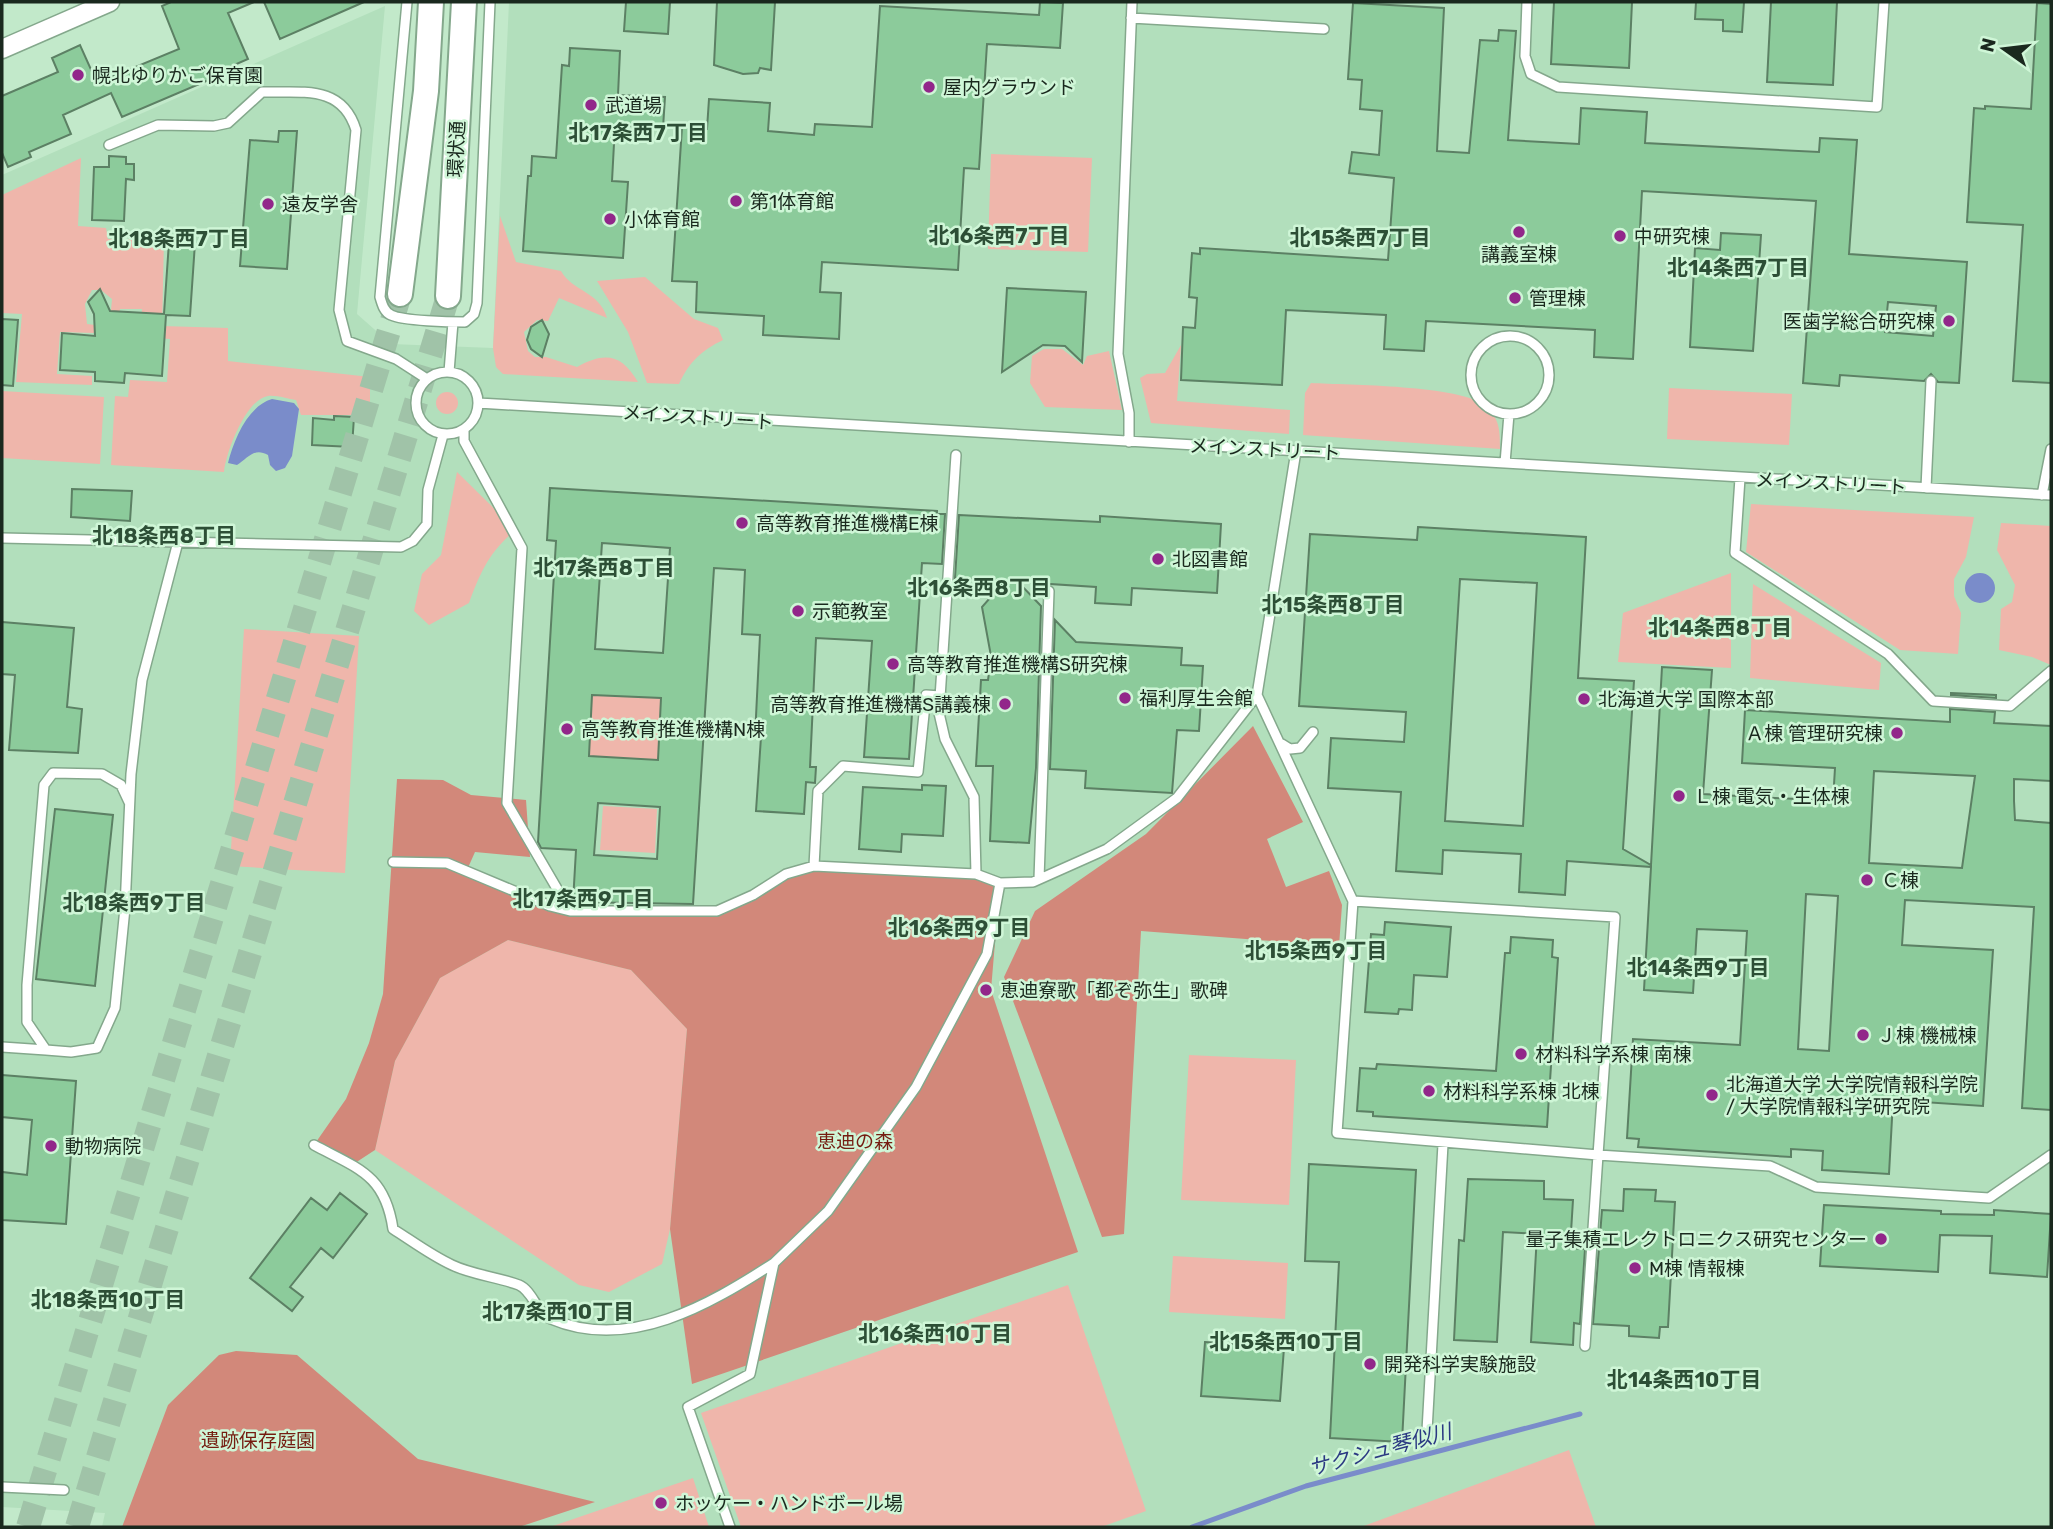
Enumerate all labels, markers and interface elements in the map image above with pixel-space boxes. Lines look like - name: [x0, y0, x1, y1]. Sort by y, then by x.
- north arrow: [1969, 14, 2039, 84]
- text: N: [1975, 36, 2001, 54]
- place label: 幌北ゆりかご保育園: [92, 64, 263, 87]
- marker: 幌北ゆりかご保育園: [70, 67, 86, 83]
- place label: 屋内グラウンド: [943, 76, 1076, 99]
- marker: 屋内グラウンド: [921, 79, 937, 95]
- place label: 武道場: [605, 94, 662, 117]
- marker: 武道場: [583, 97, 599, 113]
- street label: 環状通: [444, 120, 469, 178]
- district label: 北17条西7丁目: [568, 120, 708, 145]
- place label: 第1体育館: [750, 190, 834, 213]
- place label: 遠友学舎: [282, 193, 358, 216]
- marker: 第1体育館: [728, 193, 744, 209]
- marker: 遠友学舎: [260, 196, 276, 212]
- place label: 小体育館: [624, 208, 700, 231]
- marker: 小体育館: [602, 211, 618, 227]
- district label: 北16条西7丁目: [928, 223, 1070, 248]
- marker: 講義室棟: [1511, 224, 1527, 240]
- district label: 北15条西7丁目: [1289, 225, 1431, 250]
- place label: 中研究棟: [1634, 225, 1710, 248]
- district label: 北18条西7丁目: [108, 226, 250, 251]
- marker: 中研究棟: [1612, 228, 1628, 244]
- place label: 講義室棟: [1481, 243, 1557, 266]
- district label: 北14条西7丁目: [1667, 255, 1809, 280]
- place label: 管理棟: [1529, 287, 1586, 310]
- marker: 管理棟: [1507, 290, 1523, 306]
- place label: 医歯学総合研究棟: [1783, 310, 1935, 333]
- marker: 医歯学総合研究棟: [1941, 313, 1957, 329]
- street label: メインストリート: [622, 401, 774, 434]
- street label: メインストリート: [1189, 434, 1341, 465]
- street label: メインストリート: [1755, 468, 1907, 499]
- place label: 高等教育推進機構E棟: [756, 512, 939, 535]
- marker: 高等教育推進機構E棟: [734, 515, 750, 531]
- district label: 北18条西8丁目: [92, 523, 236, 548]
- place label: 北図書館: [1172, 548, 1248, 571]
- marker: 北図書館: [1150, 551, 1166, 567]
- district label: 北17条西8丁目: [533, 555, 675, 580]
- district label: 北16条西8丁目: [907, 575, 1051, 600]
- district label: 北15条西8丁目: [1261, 592, 1405, 617]
- place label: 示範教室: [812, 600, 888, 623]
- marker: 示範教室: [790, 603, 806, 619]
- district label: 北14条西8丁目: [1648, 615, 1792, 640]
- place label: 高等教育推進機構S研究棟: [907, 653, 1128, 676]
- marker: 高等教育推進機構S研究棟: [885, 656, 901, 672]
- place label: 福利厚生会館: [1139, 687, 1253, 710]
- place label: 北海道大学 国際本部: [1598, 688, 1774, 711]
- marker: 福利厚生会館: [1117, 690, 1133, 706]
- marker: 北海道大学 国際本部: [1576, 691, 1592, 707]
- place label: 高等教育推進機構S講義棟: [770, 693, 991, 716]
- marker: 高等教育推進機構S講義棟: [997, 696, 1013, 712]
- place label: 高等教育推進機構N棟: [581, 718, 765, 741]
- marker: 高等教育推進機構N棟: [559, 721, 575, 737]
- place label: Ａ棟 管理研究棟: [1745, 722, 1883, 745]
- marker: Ａ棟 管理研究棟: [1889, 725, 1905, 741]
- place label: Ｌ棟 電気・生体棟: [1693, 785, 1850, 808]
- marker: Ｌ棟 電気・生体棟: [1671, 788, 1687, 804]
- place label: Ｃ棟: [1881, 869, 1919, 892]
- marker: Ｃ棟: [1859, 872, 1875, 888]
- district label: 北17条西9丁目: [513, 886, 653, 911]
- district label: 北18条西9丁目: [62, 890, 206, 915]
- district label: 北16条西9丁目: [888, 915, 1030, 940]
- district label: 北15条西9丁目: [1245, 938, 1387, 963]
- district label: 北14条西9丁目: [1626, 955, 1770, 980]
- place label: 恵迪寮歌「都ぞ弥生」歌碑: [1000, 979, 1228, 1002]
- marker: 恵迪寮歌「都ぞ弥生」歌碑: [978, 982, 994, 998]
- place label: Ｊ棟 機械棟: [1877, 1024, 1977, 1047]
- marker: Ｊ棟 機械棟: [1855, 1027, 1871, 1043]
- place label: 材料科学系棟 南棟: [1535, 1043, 1692, 1066]
- marker: 材料科学系棟 南棟: [1513, 1046, 1529, 1062]
- place label: 北海道大学 大学院情報科学院 / 大学院情報科学研究院: [1726, 1073, 1978, 1118]
- place label: 材料科学系棟 北棟: [1443, 1080, 1600, 1103]
- marker: 材料科学系棟 北棟: [1421, 1083, 1437, 1099]
- marker: 北海道大学 大学院情報科学院 / 大学院情報科学研究院: [1704, 1087, 1720, 1103]
- park label: 恵迪の森: [817, 1130, 893, 1153]
- place label: 動物病院: [65, 1135, 141, 1158]
- marker: 動物病院: [43, 1138, 59, 1154]
- place label: 量子集積エレクトロニクス研究センター: [1526, 1228, 1867, 1251]
- marker: 量子集積エレクトロニクス研究センター: [1873, 1231, 1889, 1247]
- place label: M棟 情報棟: [1649, 1257, 1745, 1280]
- marker: M棟 情報棟: [1627, 1260, 1643, 1276]
- district label: 北18条西10丁目: [31, 1287, 185, 1312]
- district label: 北17条西10丁目: [482, 1299, 634, 1324]
- district label: 北16条西10丁目: [858, 1321, 1012, 1346]
- district label: 北15条西10丁目: [1209, 1329, 1363, 1354]
- place label: 開発科学実験施設: [1384, 1353, 1536, 1376]
- marker: 開発科学実験施設: [1362, 1356, 1378, 1372]
- district label: 北14条西10丁目: [1607, 1367, 1761, 1392]
- water label: サクシュ琴似川: [1306, 1418, 1456, 1481]
- park label: 遺跡保存庭園: [201, 1429, 315, 1452]
- place label: ホッケー・ハンドボール場: [675, 1492, 903, 1515]
- marker: ホッケー・ハンドボール場: [653, 1495, 669, 1511]

